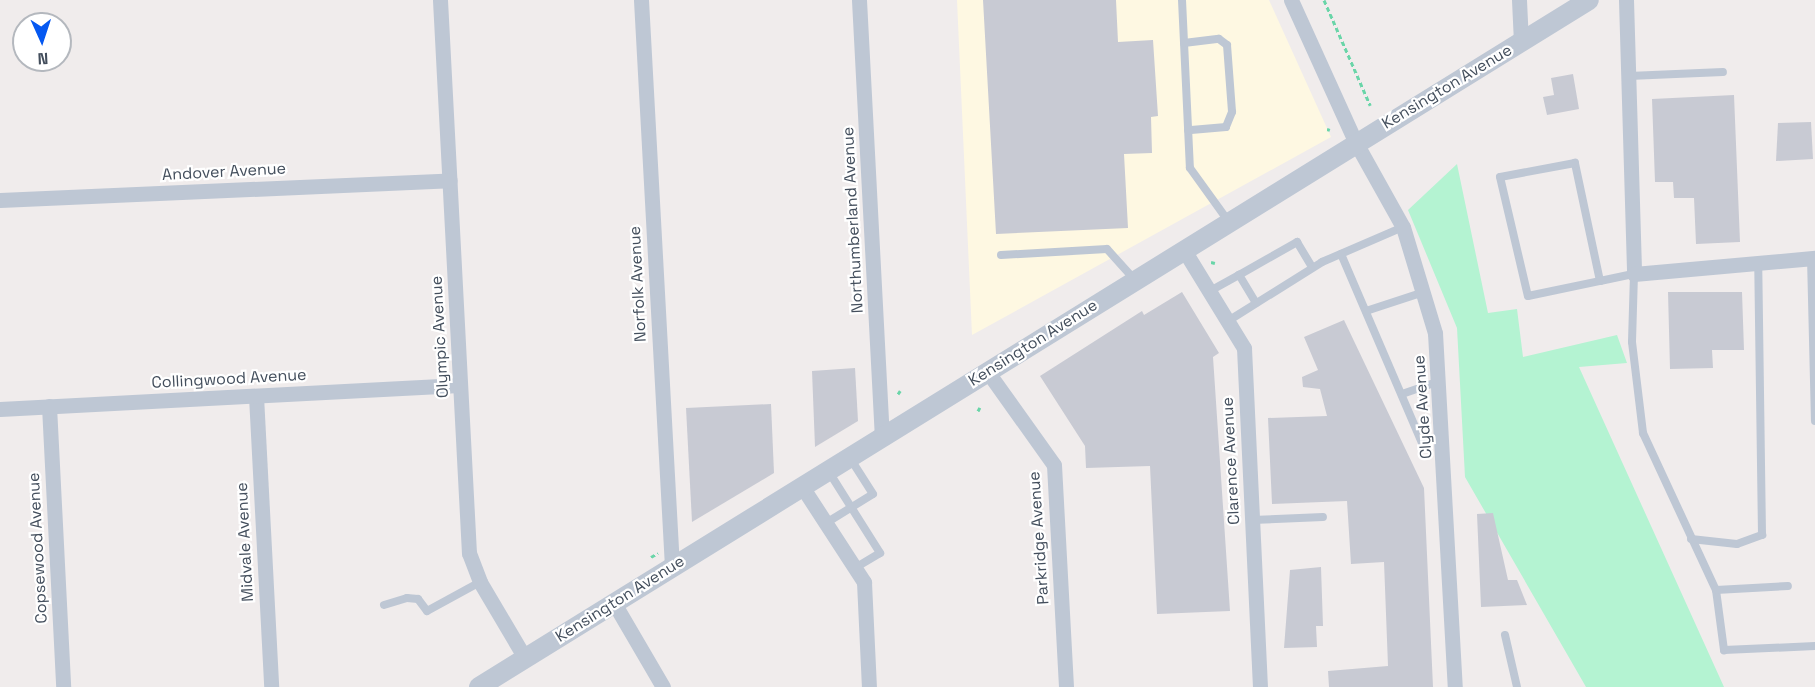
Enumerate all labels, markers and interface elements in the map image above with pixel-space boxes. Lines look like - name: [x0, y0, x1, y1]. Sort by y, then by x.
- north arrow: [12, 12, 72, 72]
- street label: Kensington Avenue: [1378, 41, 1516, 133]
- text: N: [37, 48, 49, 69]
- street label: Northumberland Avenue: [839, 126, 867, 314]
- street label: Andover Avenue: [161, 159, 287, 185]
- street label: Norfolk Avenue: [625, 225, 651, 343]
- street label: Olympic Avenue: [427, 275, 453, 399]
- street label: Kensington Avenue: [965, 296, 1101, 390]
- street label: Clyde Avenue: [1410, 354, 1436, 460]
- street label: Collingwood Avenue: [151, 365, 307, 393]
- street label: Clarence Avenue: [1218, 397, 1244, 525]
- street label: Parkridge Avenue: [1025, 471, 1053, 605]
- street label: Copsewood Avenue: [24, 472, 52, 624]
- street label: Midvale Avenue: [232, 482, 258, 602]
- street label: Kensington Avenue: [552, 552, 688, 646]

